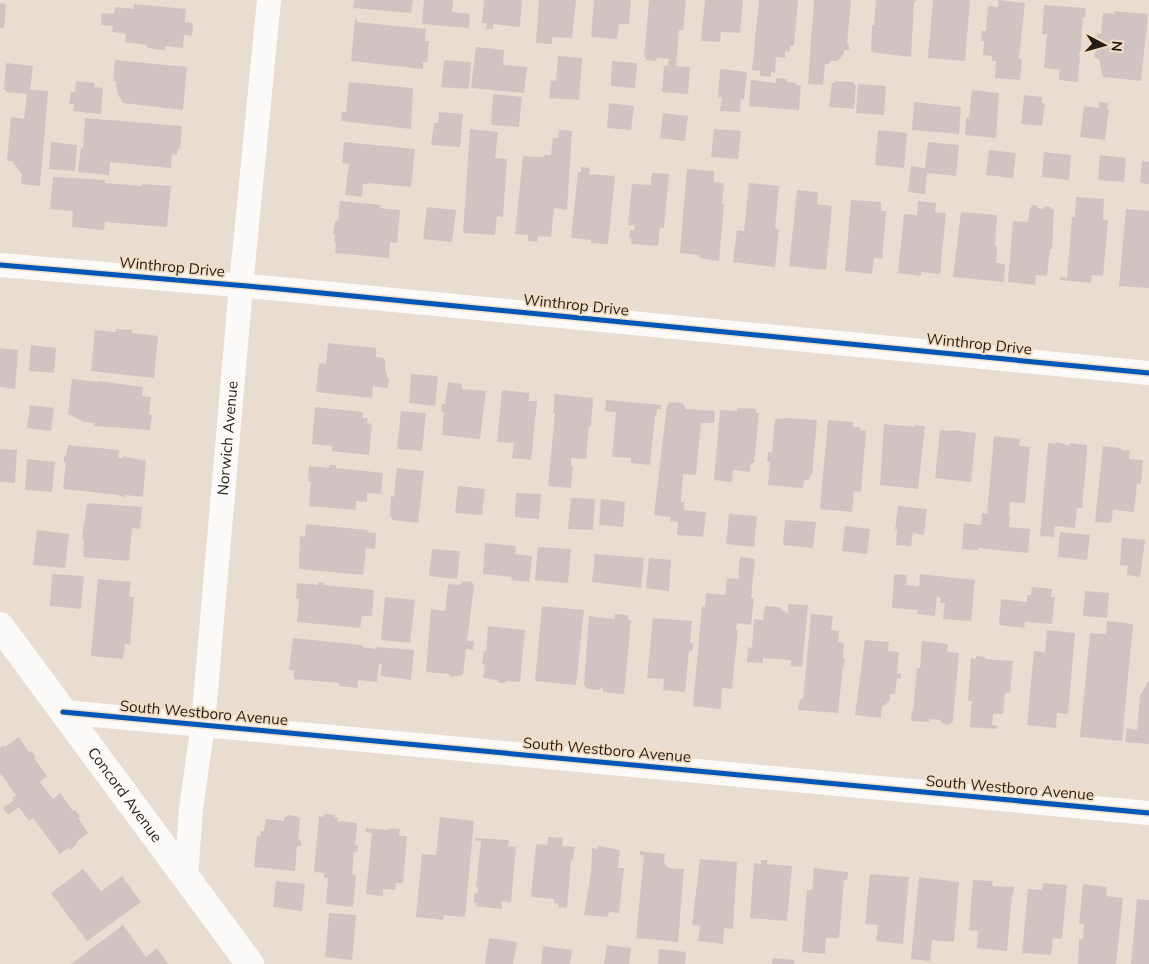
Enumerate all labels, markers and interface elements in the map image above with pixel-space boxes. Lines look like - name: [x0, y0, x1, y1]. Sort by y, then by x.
- north arrow: [1079, 20, 1129, 70]
- text: N: [1107, 40, 1126, 53]
- street label: Winthrop Drive: [118, 252, 226, 281]
- street label: Winthrop Drive: [522, 290, 630, 319]
- street label: Winthrop Drive: [925, 329, 1033, 358]
- street label: Norwich Avenue: [213, 380, 242, 496]
- street label: South Westboro Avenue: [119, 696, 289, 729]
- street label: South Westboro Avenue: [522, 733, 692, 766]
- street label: Concord Avenue: [84, 743, 167, 846]
- street label: South Westboro Avenue: [925, 771, 1095, 804]

